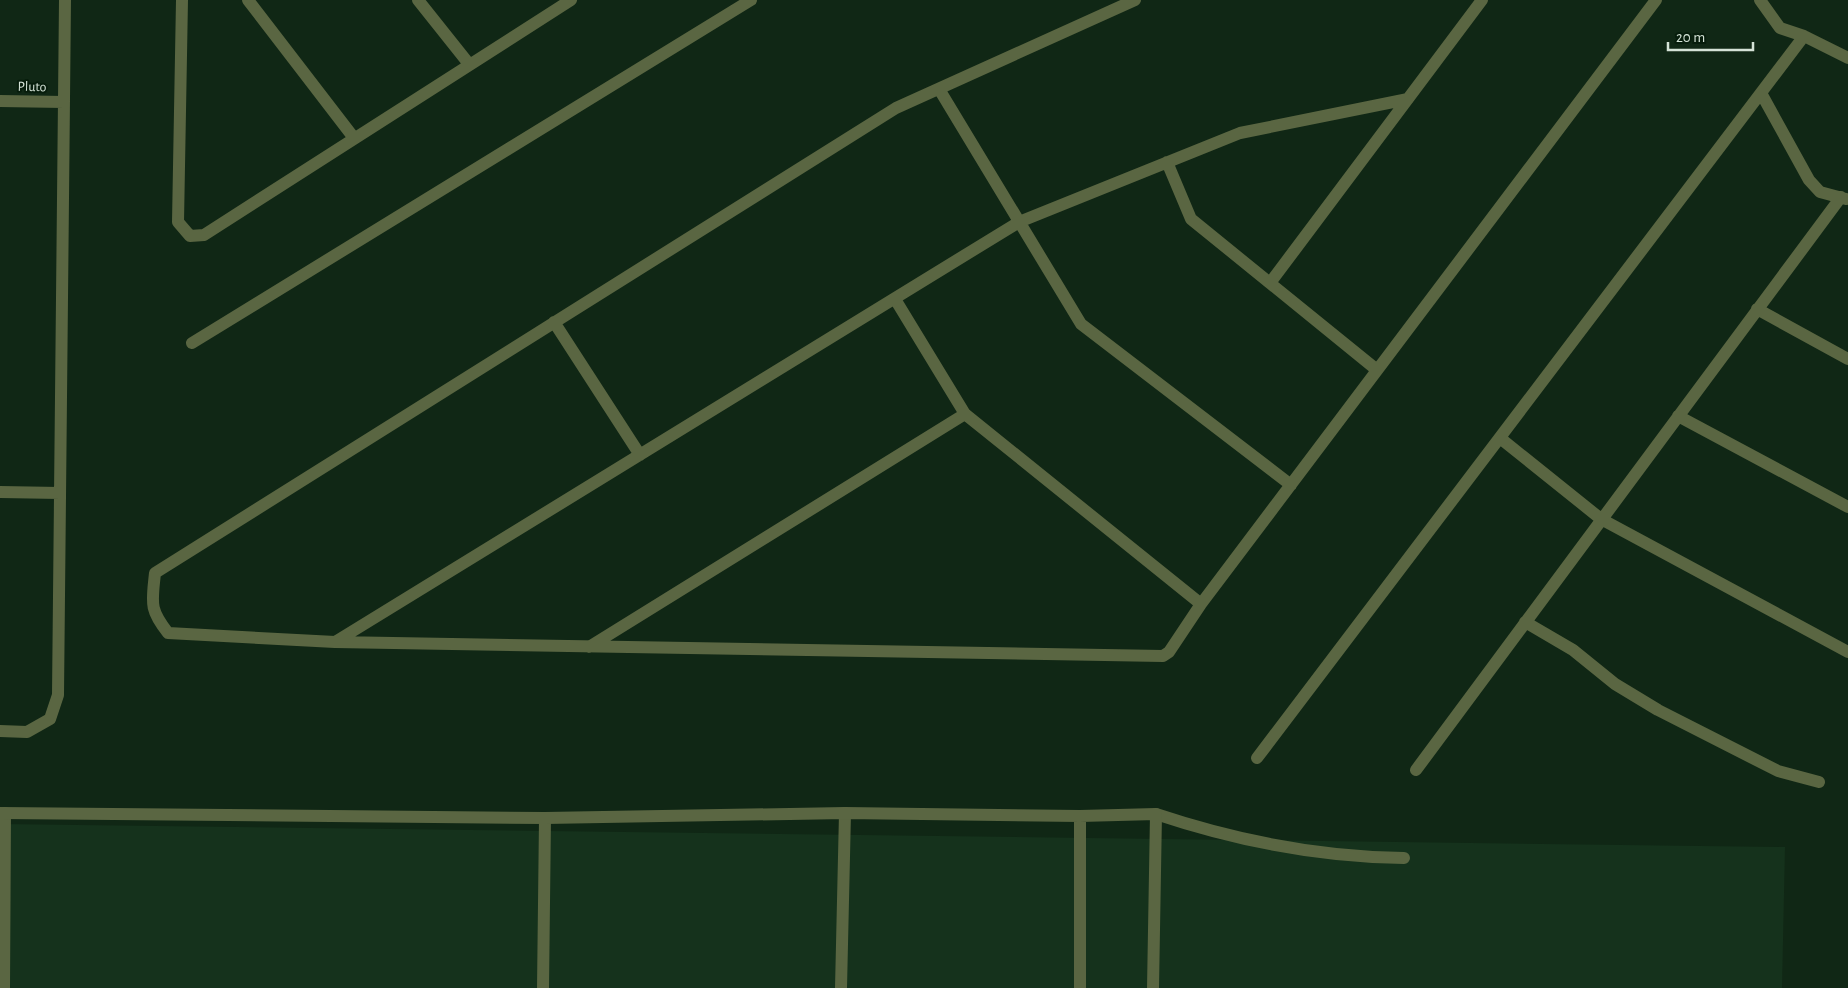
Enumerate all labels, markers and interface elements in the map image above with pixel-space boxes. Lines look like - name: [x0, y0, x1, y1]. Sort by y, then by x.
- scale bar: [1668, 20, 1753, 52]
- text: 20 m: [1676, 30, 1705, 45]
- street label: Pluto: [17, 80, 47, 94]

